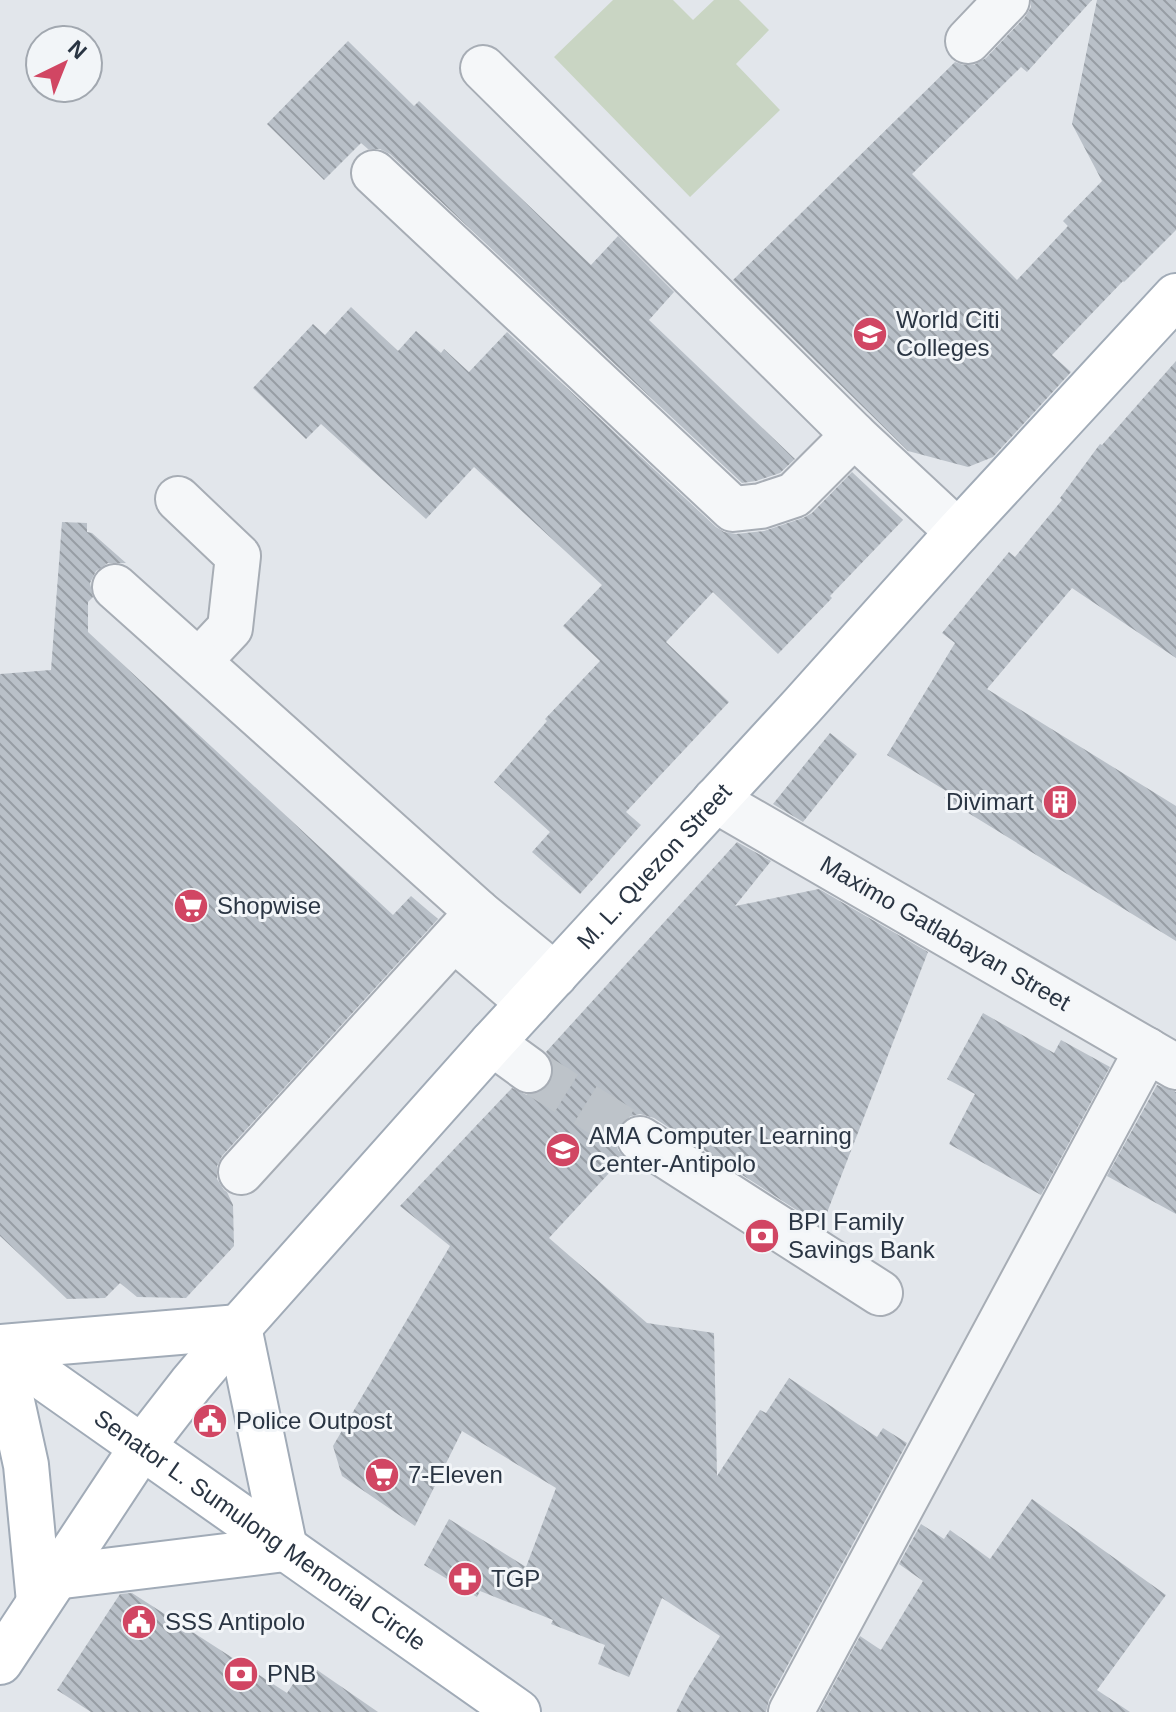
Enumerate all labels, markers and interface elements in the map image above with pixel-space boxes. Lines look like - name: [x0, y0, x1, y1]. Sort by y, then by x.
- north arrow: [24, 24, 104, 104]
- text: N: [63, 35, 92, 64]
- place label: World Citi Colleges: [896, 306, 1000, 361]
- school or university icon: World Citi Colleges: [851, 315, 889, 353]
- street label: M. L. Quezon Street: [571, 778, 737, 955]
- building icon: Divimart: [1041, 783, 1079, 821]
- place label: Divimart: [946, 788, 1034, 815]
- street label: Maximo Gatlabayan Street: [816, 850, 1076, 1016]
- supermarket icon: Shopwise: [172, 887, 210, 925]
- place label: Shopwise: [217, 892, 321, 919]
- place label: AMA Computer Learning Center-Antipolo: [589, 1122, 852, 1177]
- school or university icon: AMA Computer Learning Center-Antipolo: [544, 1131, 582, 1169]
- place label: BPI Family Savings Bank: [788, 1208, 936, 1263]
- bank icon: BPI Family Savings Bank: [743, 1217, 781, 1255]
- public building icon: Police Outpost: [191, 1402, 229, 1440]
- street label: Senator L. Sumulong Memorial Circle: [89, 1404, 431, 1656]
- place label: Police Outpost: [236, 1407, 392, 1434]
- supermarket icon: 7-Eleven: [363, 1456, 401, 1494]
- place label: 7-Eleven: [408, 1461, 503, 1488]
- pharmacy icon: TGP: [446, 1560, 484, 1598]
- place label: TGP: [491, 1565, 540, 1592]
- public building icon: SSS Antipolo: [120, 1603, 158, 1641]
- place label: SSS Antipolo: [165, 1608, 305, 1635]
- bank icon: PNB: [222, 1655, 260, 1693]
- place label: PNB: [267, 1660, 316, 1687]

